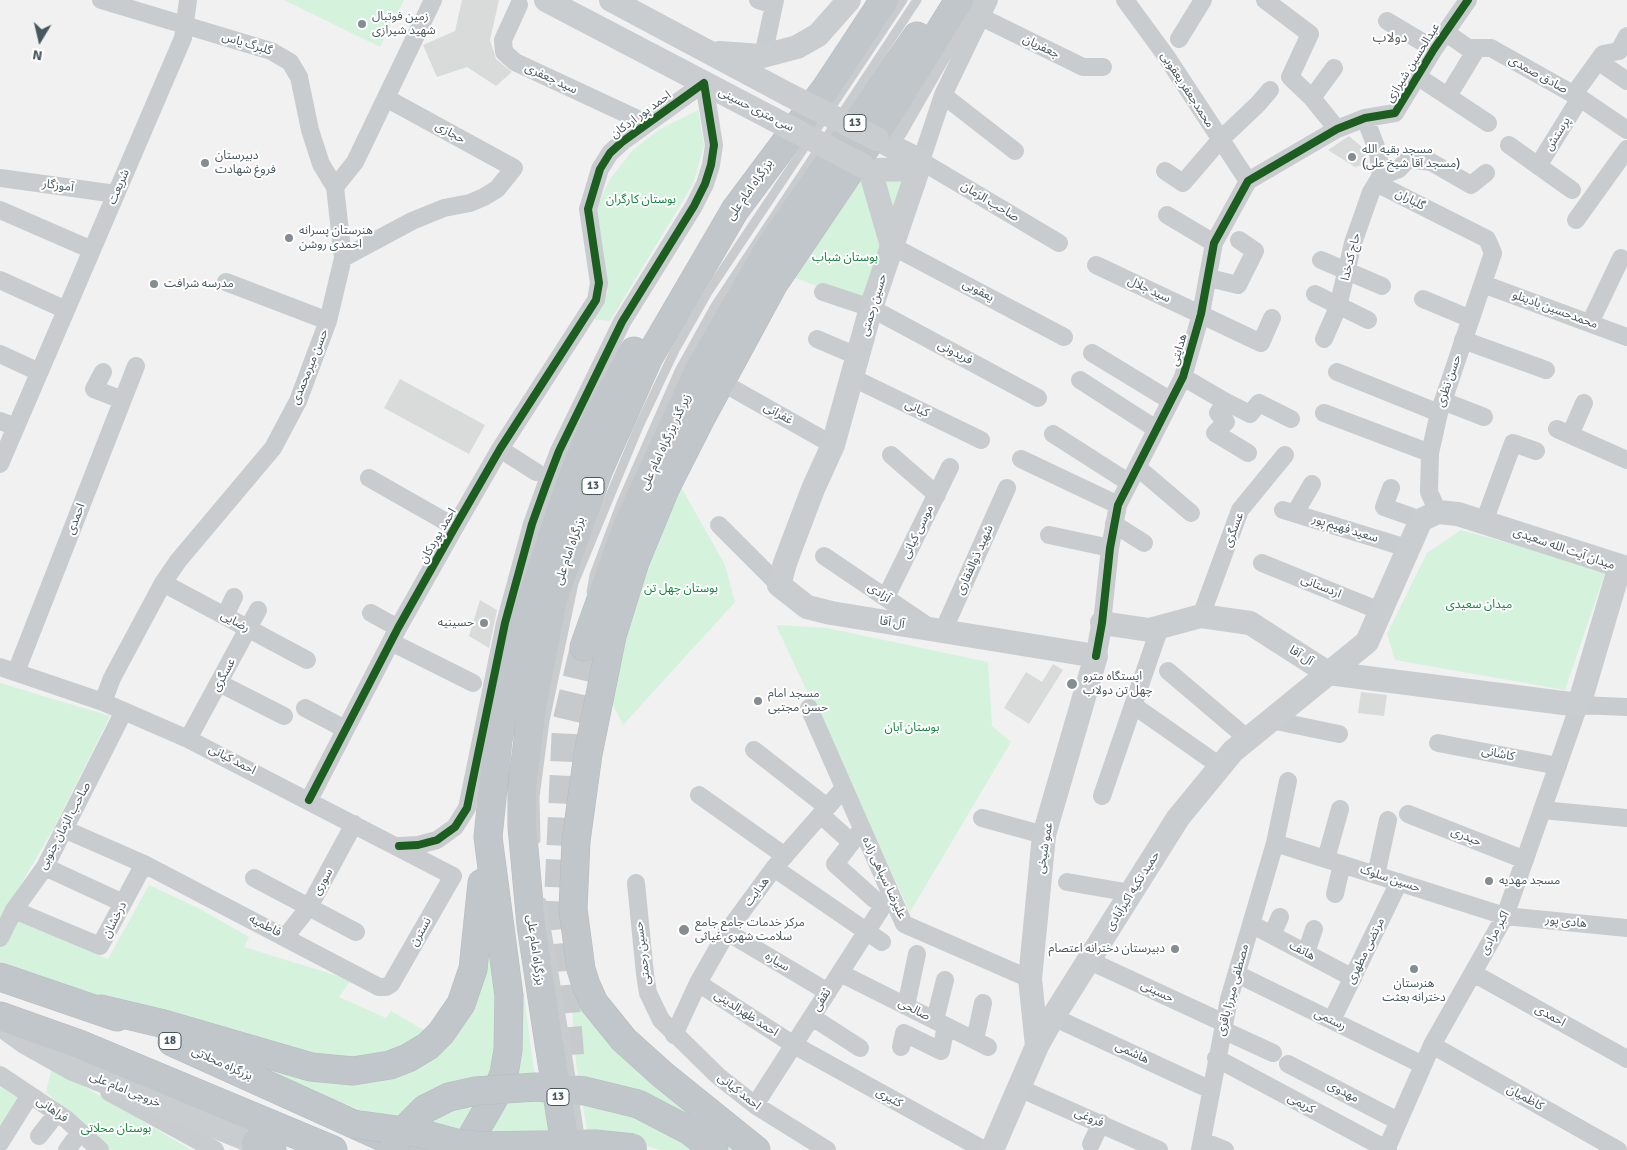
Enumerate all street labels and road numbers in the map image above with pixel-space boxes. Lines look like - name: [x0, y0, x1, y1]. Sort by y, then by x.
- street label: عبدالحسین شیرازی: [1383, 21, 1443, 105]
- street label: گلبرگ یاس: [220, 30, 274, 58]
- street label: جعفریان: [1020, 32, 1062, 62]
- street label: محمدجعفر یعقوبی: [1157, 49, 1217, 131]
- street label: صادق صمدی: [1506, 53, 1570, 97]
- street label: سید جعفری: [523, 61, 579, 97]
- street label: سی متری حسینی: [716, 85, 796, 135]
- street label: احمد پور اردکان: [608, 88, 674, 142]
- street label: پرستش: [1542, 114, 1574, 154]
- road number: 13: [844, 115, 866, 132]
- street label: حجازی: [433, 119, 467, 147]
- street label: بزرگراه امام علی: [724, 157, 776, 223]
- street label: شریعت: [105, 167, 133, 207]
- street label: آموزگار: [41, 177, 75, 195]
- street label: صاحب الزمان: [958, 179, 1022, 225]
- street label: گلباران: [1393, 186, 1427, 214]
- street label: حاج کدخدا: [1338, 232, 1364, 282]
- street label: حسین رحمتی: [858, 272, 890, 338]
- street label: سید جلال: [1125, 274, 1173, 306]
- street label: یعقوبی: [960, 277, 996, 305]
- street label: محمدحسین بادینلو: [1510, 288, 1600, 332]
- street label: حسن میرمحمدی: [288, 327, 332, 407]
- street label: هدایتی: [1167, 332, 1191, 368]
- street label: فریدونی: [935, 338, 975, 368]
- street label: حسن نظری: [1433, 353, 1465, 409]
- street label: زیر گذر بزرگراه امام علی: [637, 392, 695, 492]
- street label: کیانی: [903, 397, 931, 421]
- street label: غفرانی: [761, 400, 795, 428]
- road number: 13: [582, 478, 604, 494]
- street label: احمدی: [63, 501, 89, 537]
- street label: موسی کیانی: [899, 503, 937, 561]
- street label: احمد پوردکان: [416, 506, 460, 566]
- street label: عسگری: [1221, 511, 1247, 549]
- street label: سعید فهیم پور: [1310, 512, 1380, 546]
- street label: بزرگراه امام علی: [552, 515, 588, 587]
- street label: شهید ذوالفقاری: [953, 523, 997, 597]
- street label: میدان آیت الله سعیدی: [1511, 525, 1617, 573]
- street label: اردستانی: [1299, 572, 1343, 602]
- street label: آزادی: [865, 580, 893, 606]
- street label: رضایی: [218, 608, 252, 636]
- street label: آل آقا: [878, 614, 906, 632]
- street label: آل آقا: [1286, 643, 1316, 669]
- street label: عسگری: [209, 656, 239, 694]
- street label: احمد کیانی: [206, 742, 258, 778]
- street label: کاشانی: [1480, 744, 1516, 764]
- street label: صاحب الزمان جنوبی: [36, 780, 94, 872]
- street label: عمو شیخی: [1034, 821, 1056, 875]
- street label: حیدری: [1449, 824, 1483, 850]
- street label: علیرضا سپاهی زاده: [859, 835, 909, 921]
- street label: حمید تکیه اکبرآبادی: [1103, 849, 1163, 933]
- street label: حسین سلوک: [1358, 863, 1422, 895]
- street label: سوری: [310, 866, 336, 898]
- street label: هدایت: [741, 875, 773, 909]
- street label: درخشان: [100, 900, 130, 940]
- street label: اکبر مرادی: [1477, 909, 1513, 957]
- street label: فاطمیه: [246, 912, 284, 940]
- street label: هادی پور: [1545, 913, 1587, 931]
- street label: بزرگراه امام علی: [523, 914, 547, 986]
- street label: نسترن: [407, 915, 435, 949]
- street label: مرتضی مطهری: [1344, 916, 1388, 986]
- street label: حسین رحمتی: [632, 920, 654, 986]
- street label: هاتف: [1287, 938, 1317, 964]
- street label: مصطفی میرزا باقری: [1214, 942, 1252, 1038]
- street label: سیاره: [762, 949, 792, 975]
- street label: حسینی: [1138, 978, 1176, 1006]
- street label: ثقفی: [809, 986, 835, 1014]
- street label: احمد ظهرالدینی: [711, 988, 781, 1040]
- street label: صالحی: [896, 996, 932, 1024]
- street label: احمدی: [1532, 1002, 1568, 1030]
- street label: رستمی: [1312, 1006, 1348, 1034]
- road number: 18: [159, 1032, 181, 1050]
- street label: هاشمی: [1113, 1039, 1151, 1067]
- street label: بزرگراه محلاتی: [189, 1044, 255, 1084]
- street label: خروجی امام علی: [87, 1069, 163, 1111]
- street label: احمد کیانی: [715, 1071, 763, 1113]
- street label: مهدوی: [1325, 1078, 1361, 1106]
- street label: کاظمیان: [1504, 1082, 1546, 1114]
- street label: کثیری: [873, 1085, 905, 1111]
- road number: 13: [547, 1088, 569, 1106]
- street label: کریمی: [1285, 1091, 1317, 1117]
- street label: فراهانی: [33, 1094, 71, 1126]
- street label: فروغی: [1072, 1105, 1106, 1131]

